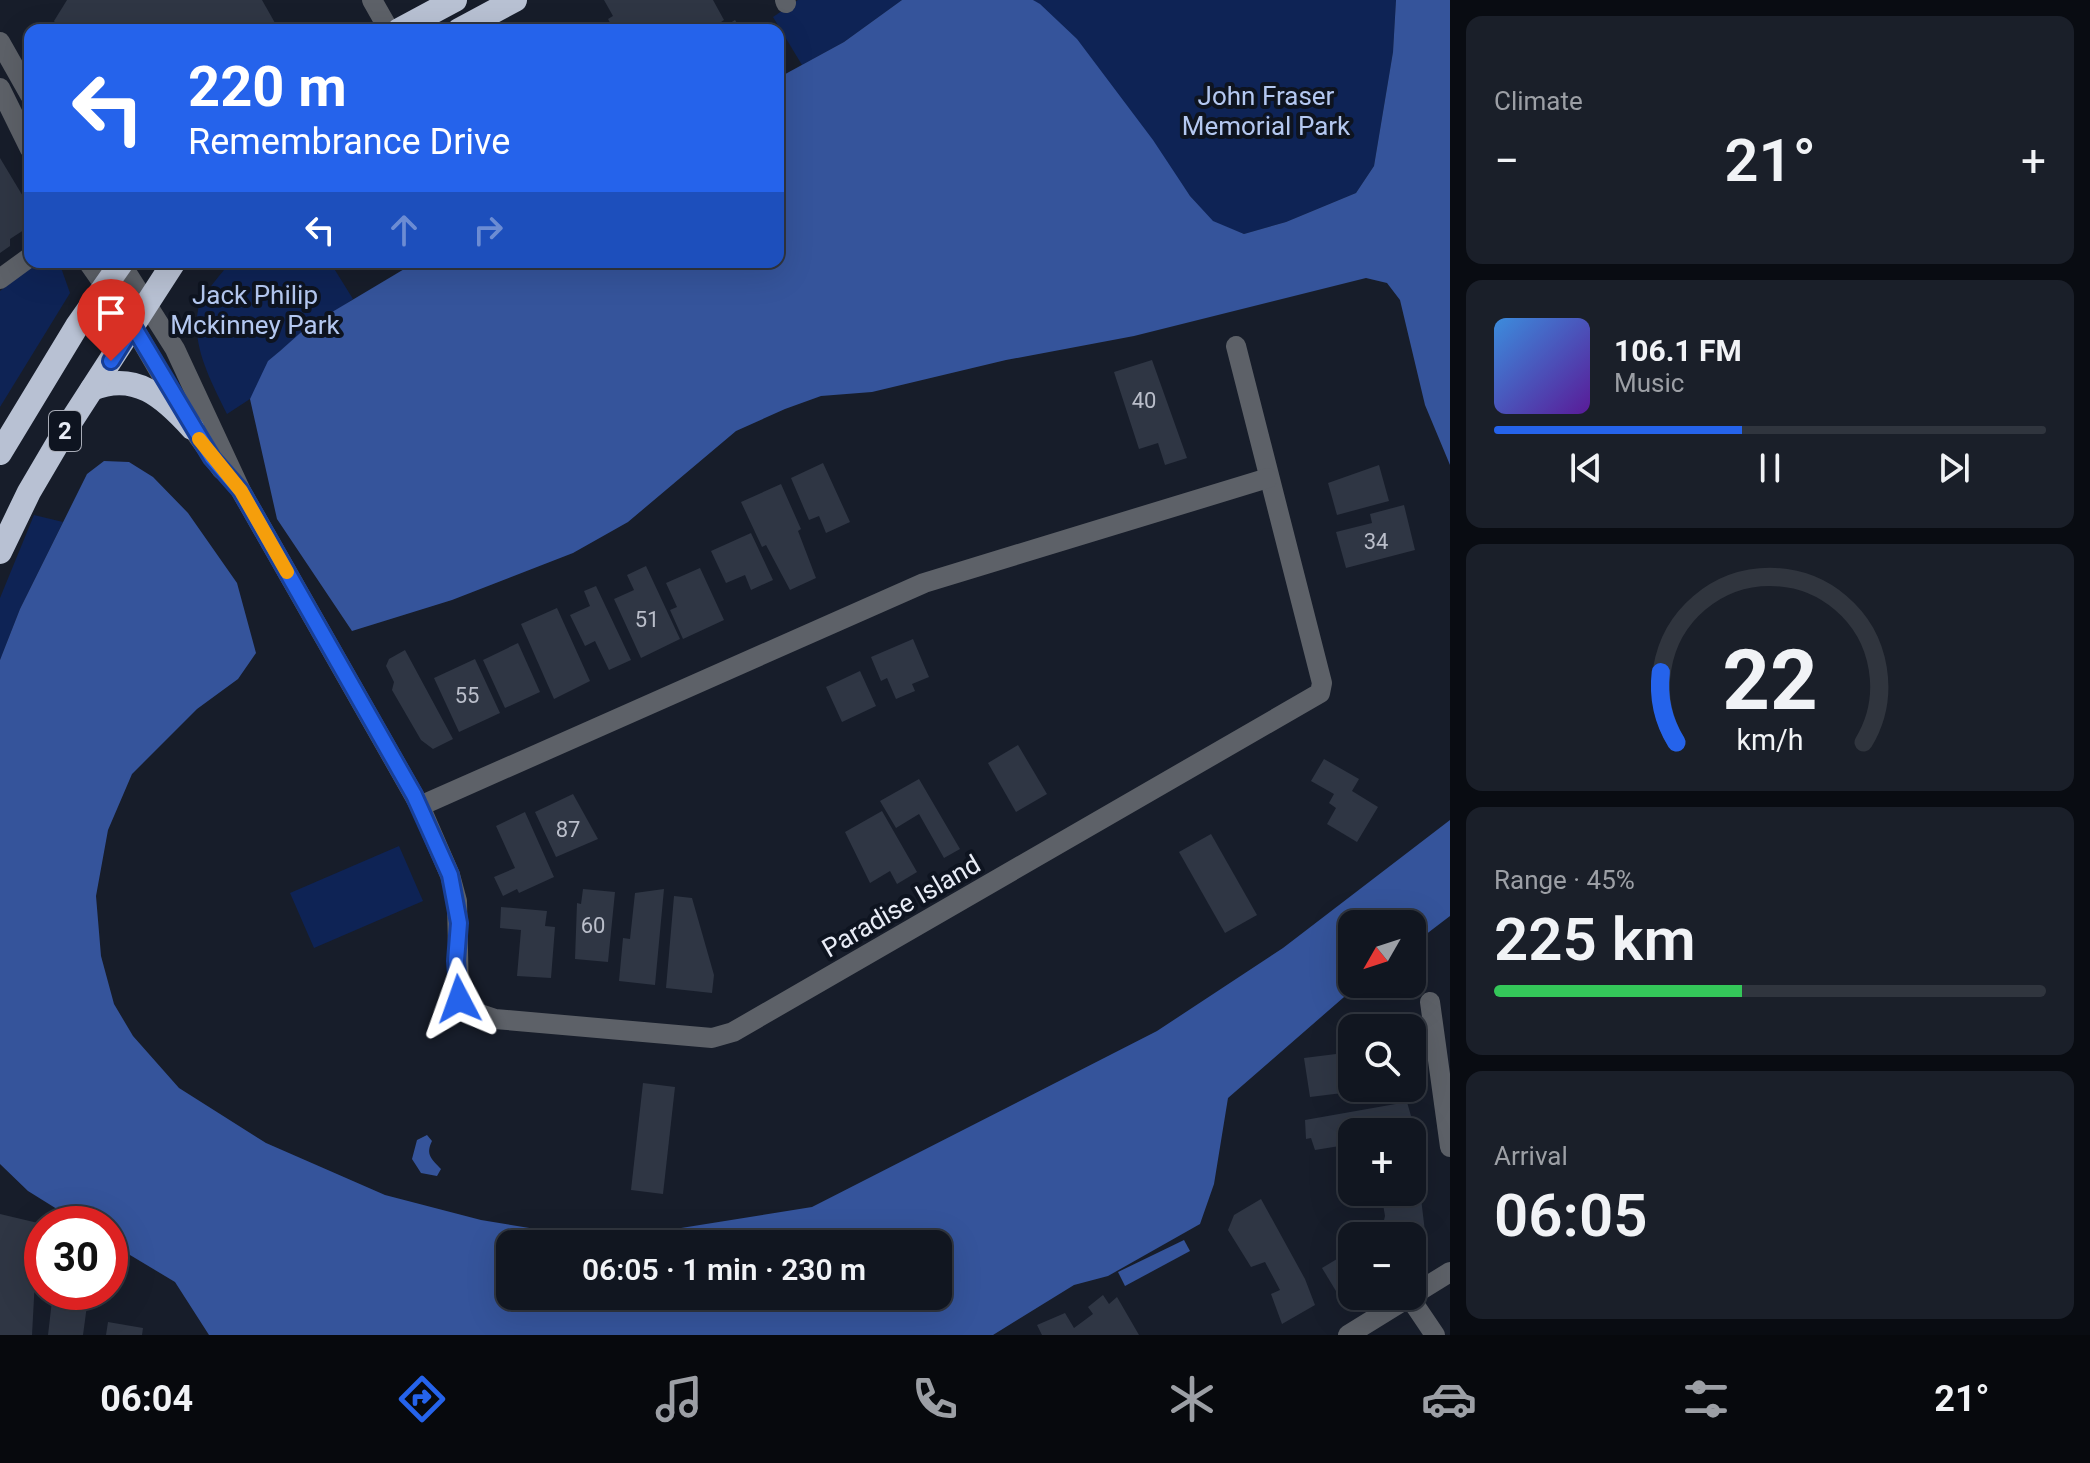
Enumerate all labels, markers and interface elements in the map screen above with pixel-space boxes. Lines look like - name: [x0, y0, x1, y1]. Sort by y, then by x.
- text: 220 m: [188, 54, 347, 120]
- icon: left: [56, 56, 160, 160]
- park label: John Fraser Memorial Park: [1182, 81, 1351, 141]
- text: Climate: [1494, 86, 1583, 116]
- text: Remembrance Drive: [188, 121, 510, 163]
- text: 21°: [1724, 125, 1816, 196]
- text: −: [1494, 135, 1519, 187]
- text: +: [2021, 135, 2046, 187]
- icon: left: [298, 208, 342, 252]
- icon: ahead: [382, 208, 426, 252]
- icon: right: [466, 208, 510, 252]
- pin: [77, 279, 145, 361]
- park label: Jack Philip Mckinney Park: [170, 280, 340, 340]
- icon: arrive: [89, 291, 133, 335]
- text: 106.1 FM: [1614, 333, 1742, 368]
- text: Music: [1614, 368, 1684, 398]
- house number: 40: [1132, 388, 1156, 413]
- road number: 2: [49, 411, 81, 451]
- icon: previous: [1564, 446, 1608, 490]
- icon: pause: [1748, 446, 1792, 490]
- icon: next: [1932, 446, 1976, 490]
- house number: 34: [1364, 529, 1388, 554]
- house number: 51: [635, 607, 659, 632]
- text: 22: [1722, 632, 1818, 729]
- house number: 55: [455, 683, 479, 708]
- text: km/h: [1736, 724, 1804, 758]
- house number: 87: [556, 817, 580, 842]
- street label: Paradise Island: [817, 849, 985, 963]
- text: Range · 45%: [1494, 865, 1635, 895]
- text: 225 km: [1494, 904, 1696, 975]
- north arrow: [1338, 910, 1426, 998]
- map controls: [1338, 910, 1426, 1310]
- house number: 60: [581, 913, 605, 938]
- position arrow: [417, 957, 501, 1041]
- button: search: [1338, 1014, 1426, 1102]
- button: +: [1338, 1118, 1426, 1206]
- text: Arrival: [1494, 1141, 1568, 1171]
- text: 06:05: [1494, 1180, 1647, 1251]
- speed limit sign: 30: [24, 1206, 128, 1310]
- button: −: [1338, 1222, 1426, 1310]
- text: 06:05 · 1 min · 230 m: [582, 1252, 866, 1287]
- icon: directions: [394, 1371, 450, 1427]
- icon: music: [651, 1371, 707, 1427]
- icon: phone: [907, 1371, 963, 1427]
- icon: climate: [1164, 1371, 1220, 1427]
- icon: car: [1421, 1371, 1477, 1427]
- icon: filters: [1678, 1371, 1734, 1427]
- text: 06:04: [100, 1378, 193, 1420]
- text: 21°: [1934, 1378, 1990, 1420]

